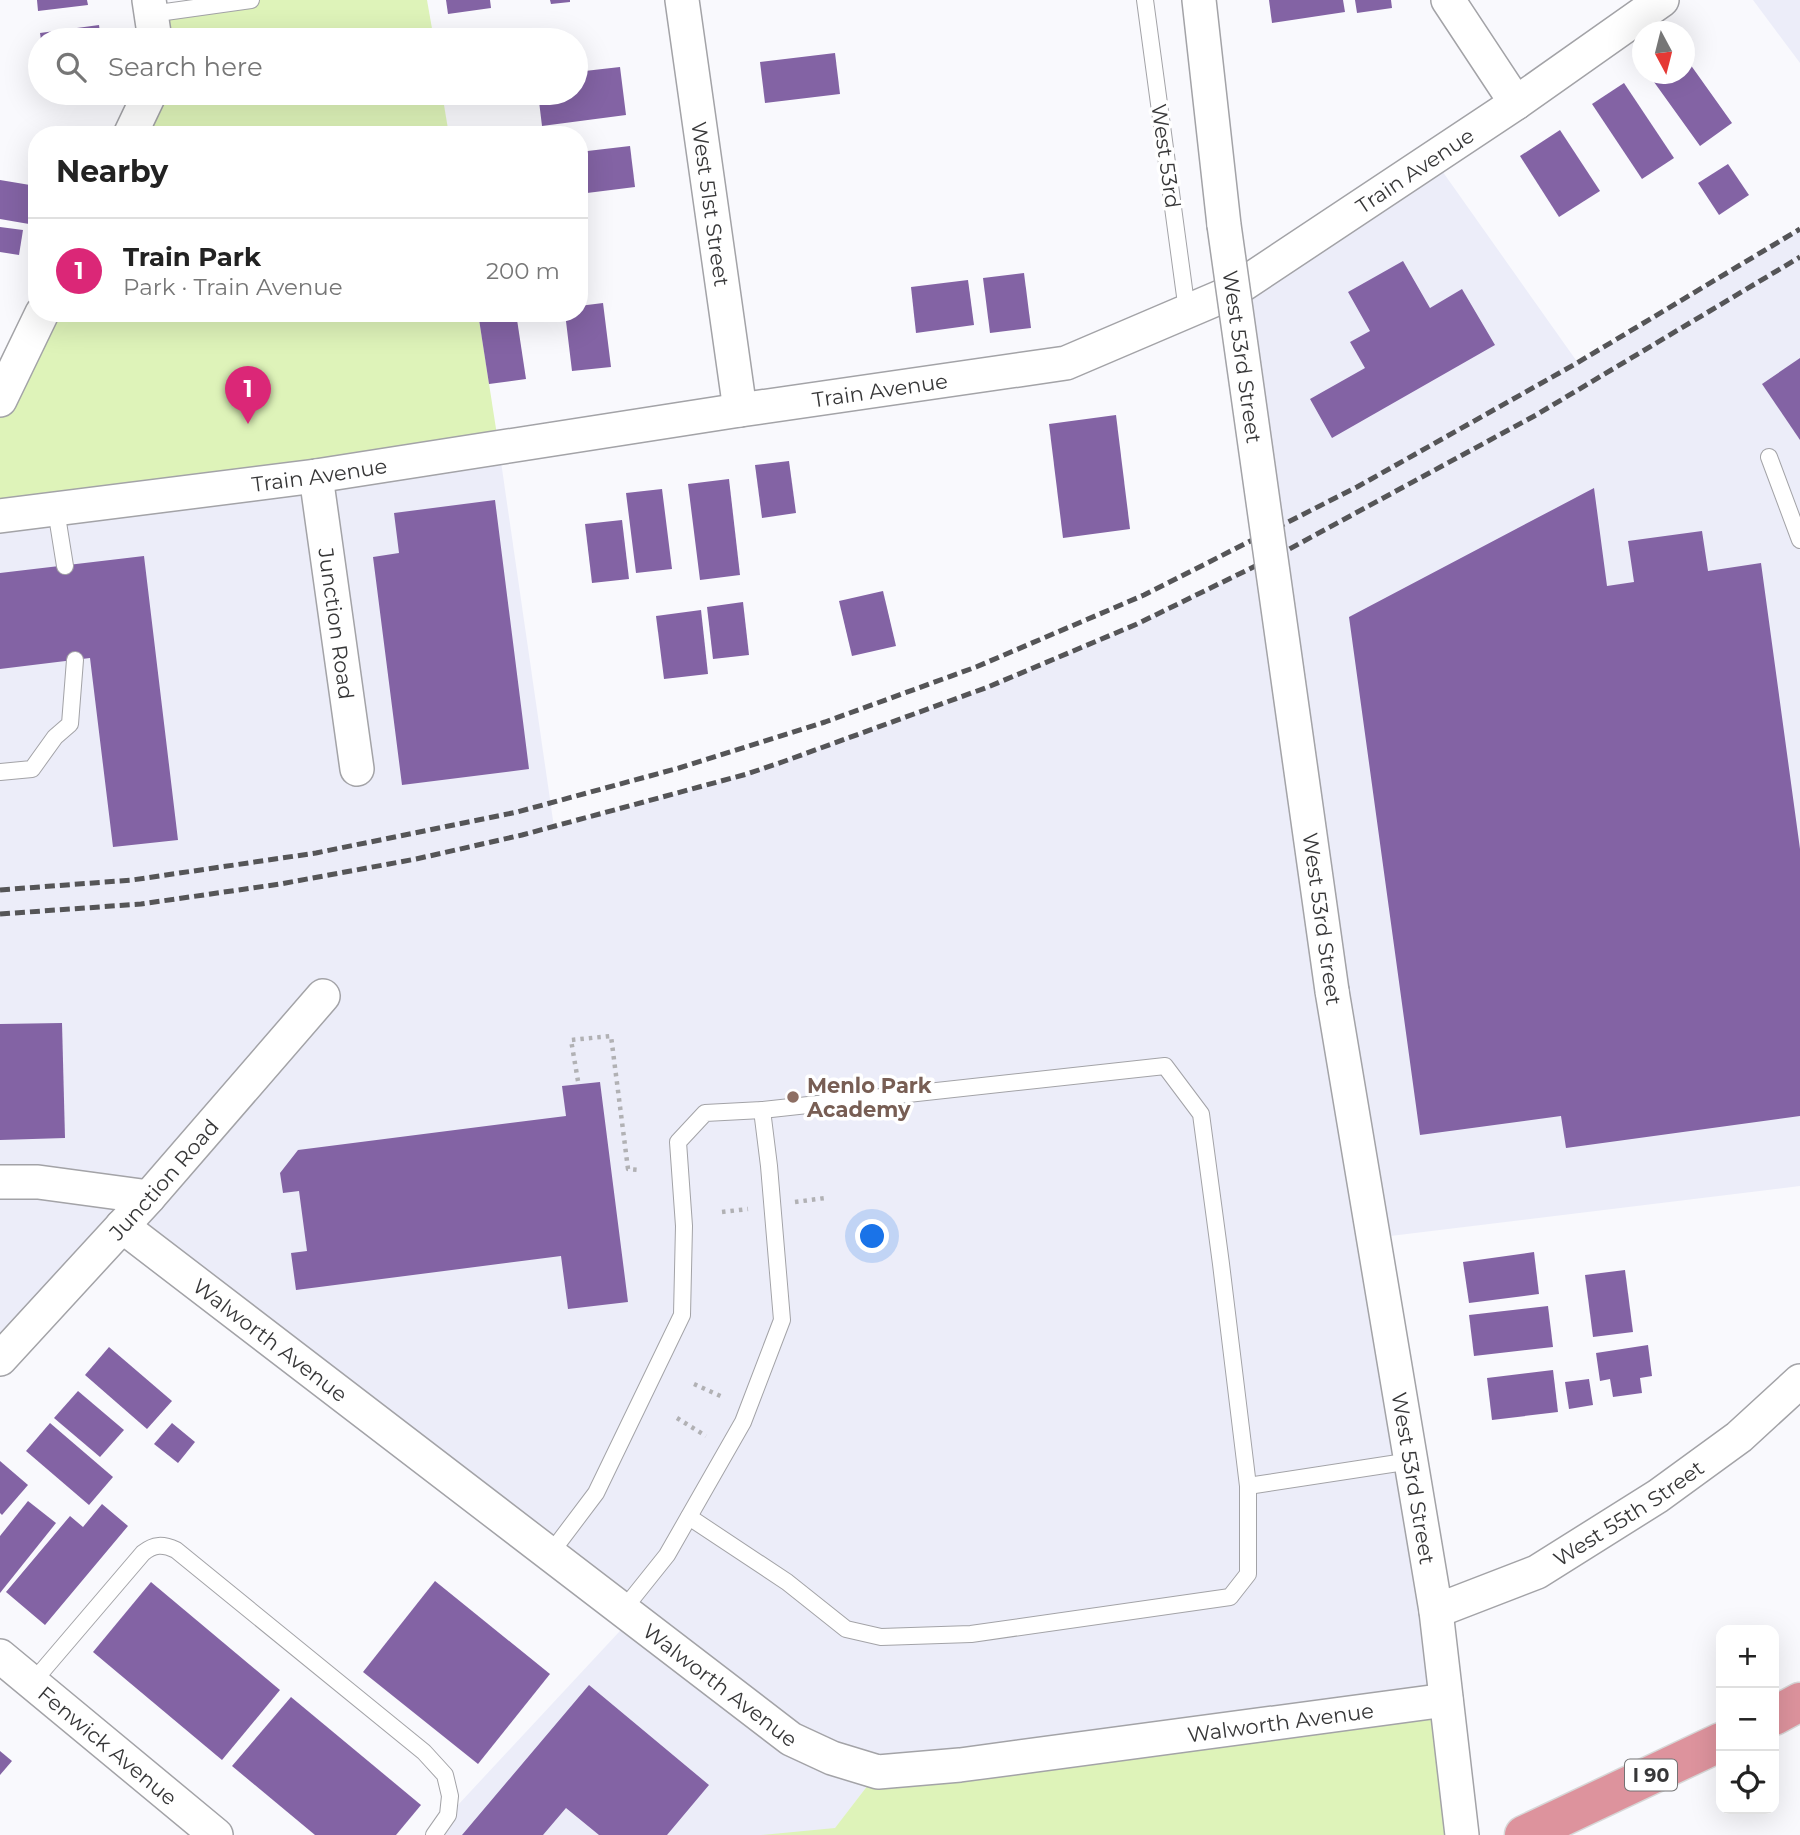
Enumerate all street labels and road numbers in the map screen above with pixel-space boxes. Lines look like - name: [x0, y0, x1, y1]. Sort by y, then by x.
- street label: West 53rd: [1146, 102, 1186, 210]
- street label: West 51st Street: [687, 120, 735, 288]
- street label: Train Avenue: [1351, 122, 1478, 218]
- street label: West 53rd Street: [1218, 269, 1267, 445]
- street label: Train Avenue: [811, 368, 949, 412]
- street label: Train Avenue: [250, 453, 389, 497]
- street label: Junction Road: [314, 545, 360, 701]
- street label: West 53rd Street: [1298, 831, 1346, 1007]
- street label: Junction Road: [103, 1114, 223, 1246]
- street label: Walworth Avenue: [188, 1273, 353, 1407]
- street label: West 53rd Street: [1387, 1390, 1440, 1566]
- street label: West 55th Street: [1548, 1455, 1708, 1571]
- street label: Walworth Avenue: [638, 1618, 802, 1752]
- street label: Fenwick Avenue: [33, 1681, 182, 1810]
- street label: Walworth Avenue: [1186, 1697, 1375, 1747]
- road number: I 90: [1625, 1760, 1677, 1791]

